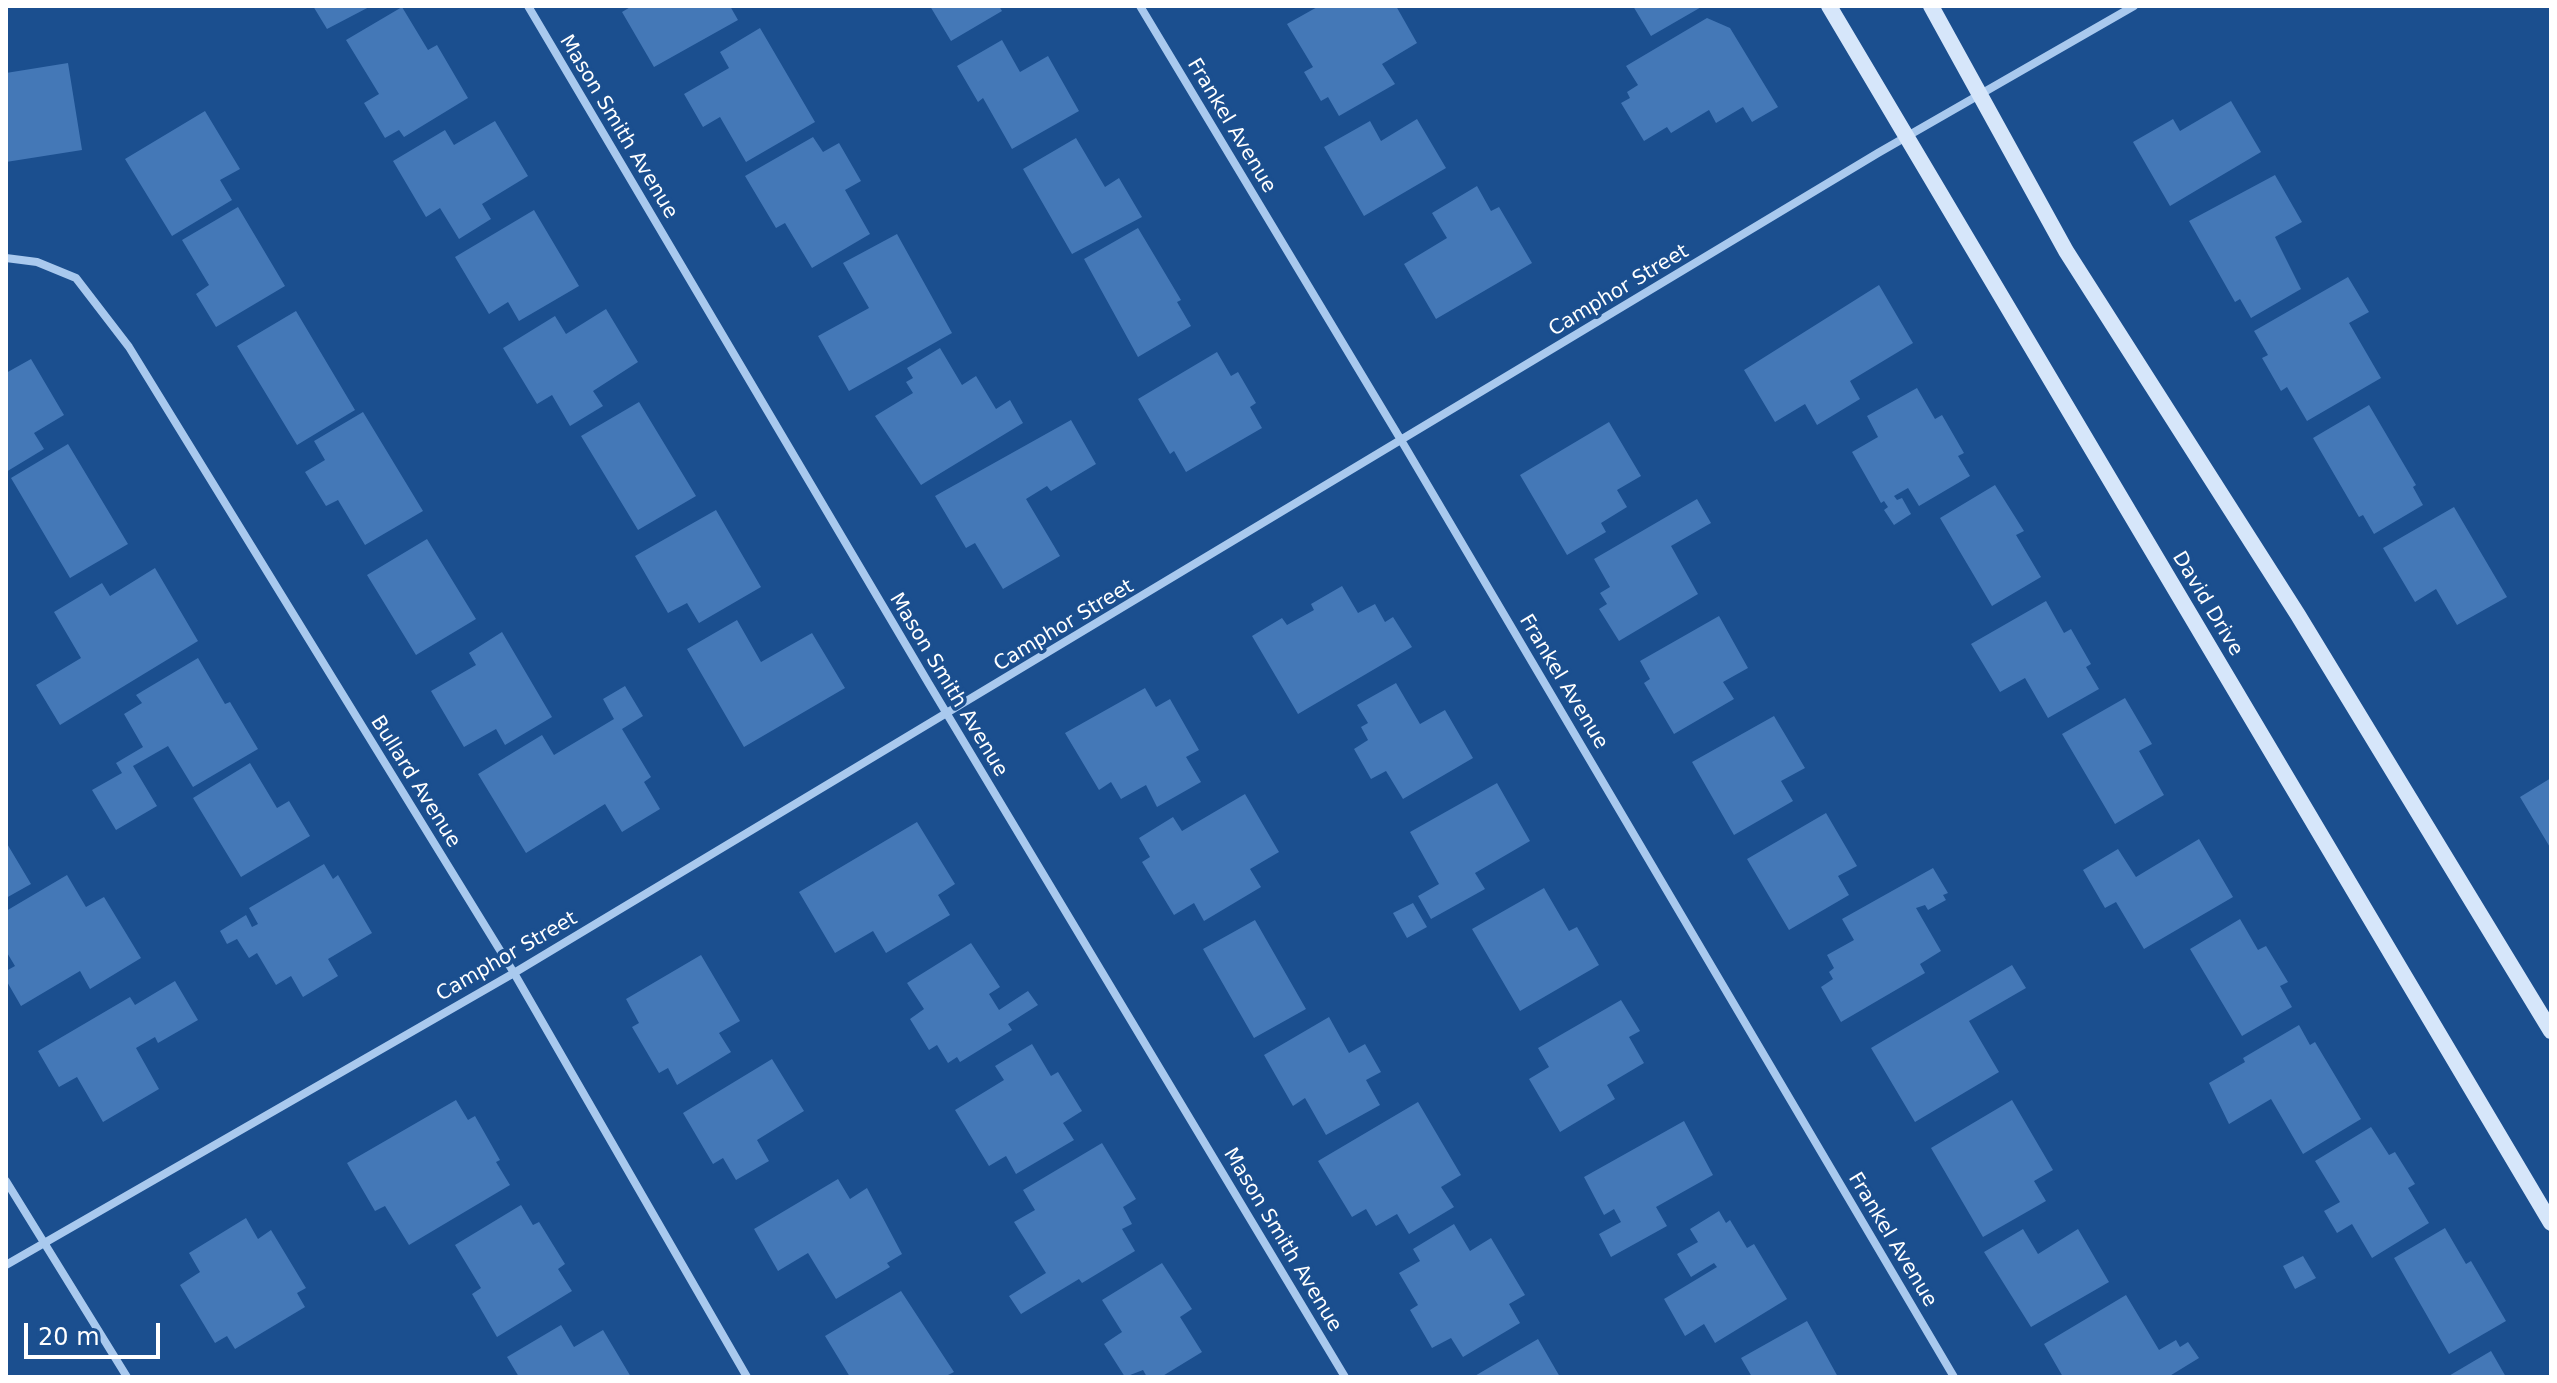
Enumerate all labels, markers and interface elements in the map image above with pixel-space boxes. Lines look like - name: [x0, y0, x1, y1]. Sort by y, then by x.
- street label: Mason Smith Avenue: [554, 31, 682, 223]
- street label: Frankel Avenue: [1181, 54, 1281, 198]
- street label: Camphor Street: [1545, 240, 1693, 342]
- street label: David Drive: [2166, 547, 2248, 661]
- street label: Camphor Street: [990, 575, 1138, 677]
- street label: Mason Smith Avenue: [884, 589, 1012, 781]
- street label: Frankel Avenue: [1513, 610, 1613, 754]
- street label: Bullard Avenue: [365, 712, 465, 852]
- street label: Camphor Street: [432, 907, 582, 1007]
- street label: Mason Smith Avenue: [1218, 1144, 1346, 1336]
- street label: Frankel Avenue: [1842, 1168, 1942, 1312]
- scale bar: [28, 1307, 164, 1357]
- text: 20 m: [38, 1323, 100, 1351]

